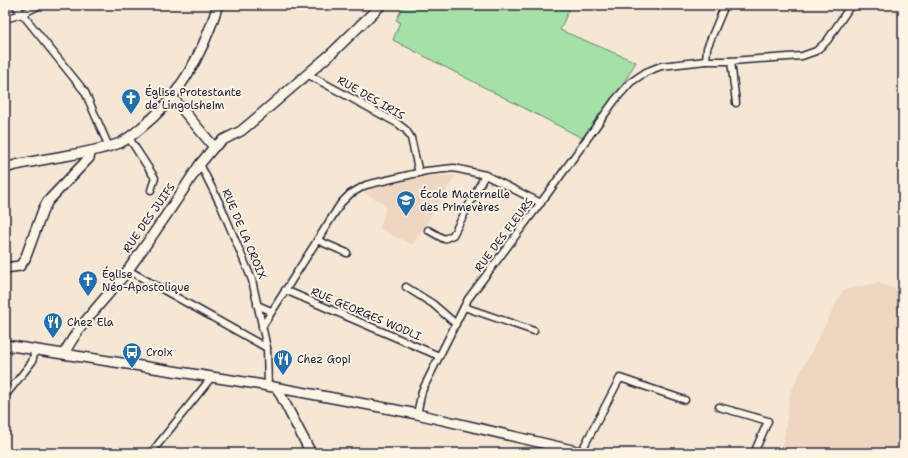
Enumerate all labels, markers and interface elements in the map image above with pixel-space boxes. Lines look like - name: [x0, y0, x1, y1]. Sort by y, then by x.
- street label: RUE DES IRIS: [335, 73, 407, 123]
- place label: Église Protestante de Lingolsheim: [145, 84, 242, 113]
- church icon: Église Protestante de Lingolsheim: [120, 87, 142, 115]
- street label: RUE DES JUIFS: [119, 180, 179, 256]
- place label: École Maternelle des Primevères: [420, 186, 510, 215]
- street label: RUE DE LA CROIX: [218, 187, 270, 281]
- school or university icon: École Maternelle des Primevères: [395, 189, 417, 217]
- street label: RUE DES FLEURS: [471, 195, 537, 275]
- place label: Église Néo-Apostolique: [102, 266, 190, 295]
- church icon: Église Néo-Apostolique: [77, 269, 99, 297]
- street label: RUE GEORGES WODLI: [309, 284, 423, 344]
- restaurant icon: Chez Ela: [42, 311, 64, 339]
- place label: Chez Ela: [67, 315, 114, 330]
- bus stop icon: Croix: [121, 341, 143, 369]
- place label: Croix: [146, 345, 173, 360]
- restaurant icon: Chez Gopi: [272, 348, 294, 376]
- place label: Chez Gopi: [297, 352, 351, 367]

